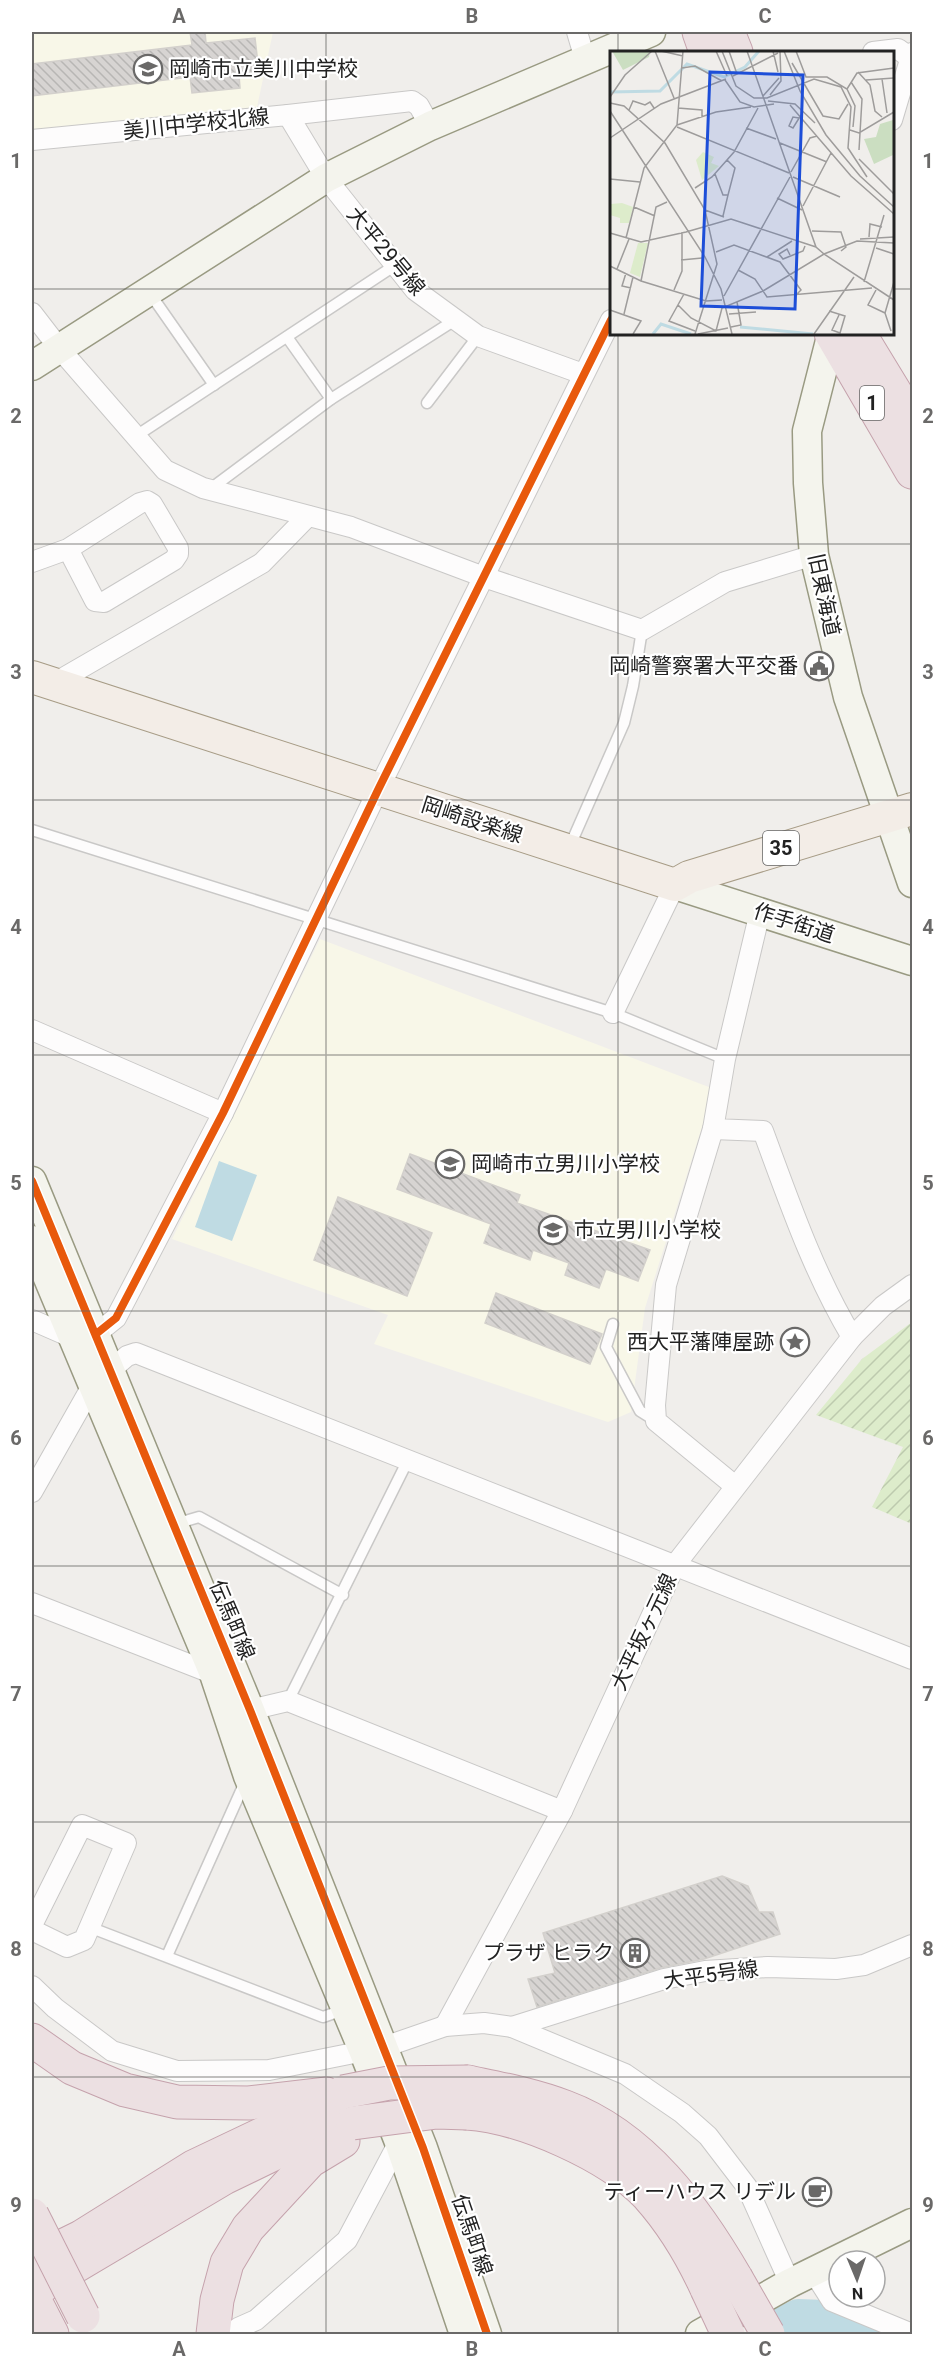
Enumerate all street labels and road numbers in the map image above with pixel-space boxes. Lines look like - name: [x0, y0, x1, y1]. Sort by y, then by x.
- street label: 美川中学校北線: [122, 104, 270, 144]
- street label: 大平29号線: [342, 202, 430, 300]
- road number: 1: [860, 386, 884, 420]
- street label: 旧東海道: [804, 551, 844, 639]
- street label: 岡崎設楽線: [418, 792, 526, 848]
- road number: 35: [763, 831, 799, 865]
- street label: 作手街道: [750, 899, 838, 947]
- street label: 大平坂ヶ元線: [606, 1570, 682, 1694]
- street label: 伝馬町線: [205, 1577, 259, 1663]
- street label: 大平5号線: [662, 1956, 760, 1994]
- street label: 伝馬町線: [447, 2191, 497, 2279]

